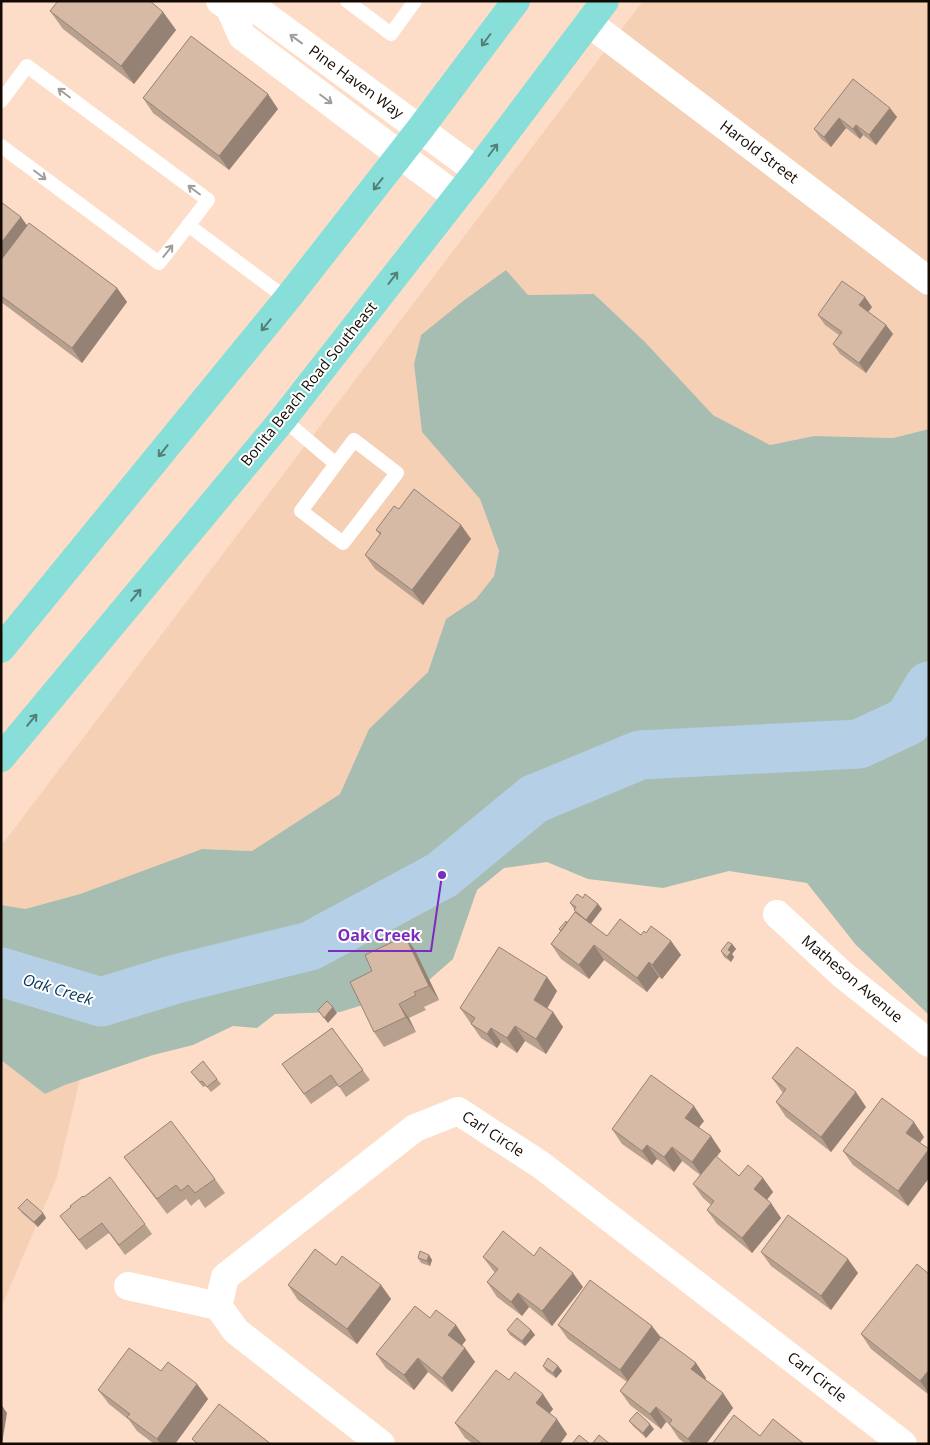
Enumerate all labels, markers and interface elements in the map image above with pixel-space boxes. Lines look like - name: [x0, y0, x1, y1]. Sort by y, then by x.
- one-way arrow: [290, 33, 304, 44]
- one-way arrow: [481, 33, 492, 46]
- street label: Pine Haven Way: [305, 40, 408, 123]
- one-way arrow: [57, 88, 71, 98]
- one-way arrow: [319, 94, 333, 104]
- street label: Harold Street: [716, 115, 803, 187]
- one-way arrow: [487, 144, 498, 157]
- one-way arrow: [33, 170, 47, 180]
- one-way arrow: [372, 177, 383, 190]
- one-way arrow: [187, 185, 201, 195]
- one-way arrow: [163, 245, 174, 258]
- one-way arrow: [387, 272, 398, 285]
- street label: Bonita Beach Road Southeast: [236, 297, 381, 470]
- one-way arrow: [261, 318, 272, 331]
- one-way arrow: [158, 444, 169, 457]
- one-way arrow: [131, 589, 142, 602]
- one-way arrow: [27, 714, 38, 727]
- callout: Oak Creek: [328, 920, 431, 951]
- text: Oak Creek: [338, 924, 420, 946]
- street label: Matheson Avenue: [798, 930, 907, 1026]
- water label: Oak Creek: [20, 968, 97, 1010]
- street label: Carl Circle: [459, 1106, 528, 1161]
- street label: Carl Circle: [784, 1347, 851, 1406]

